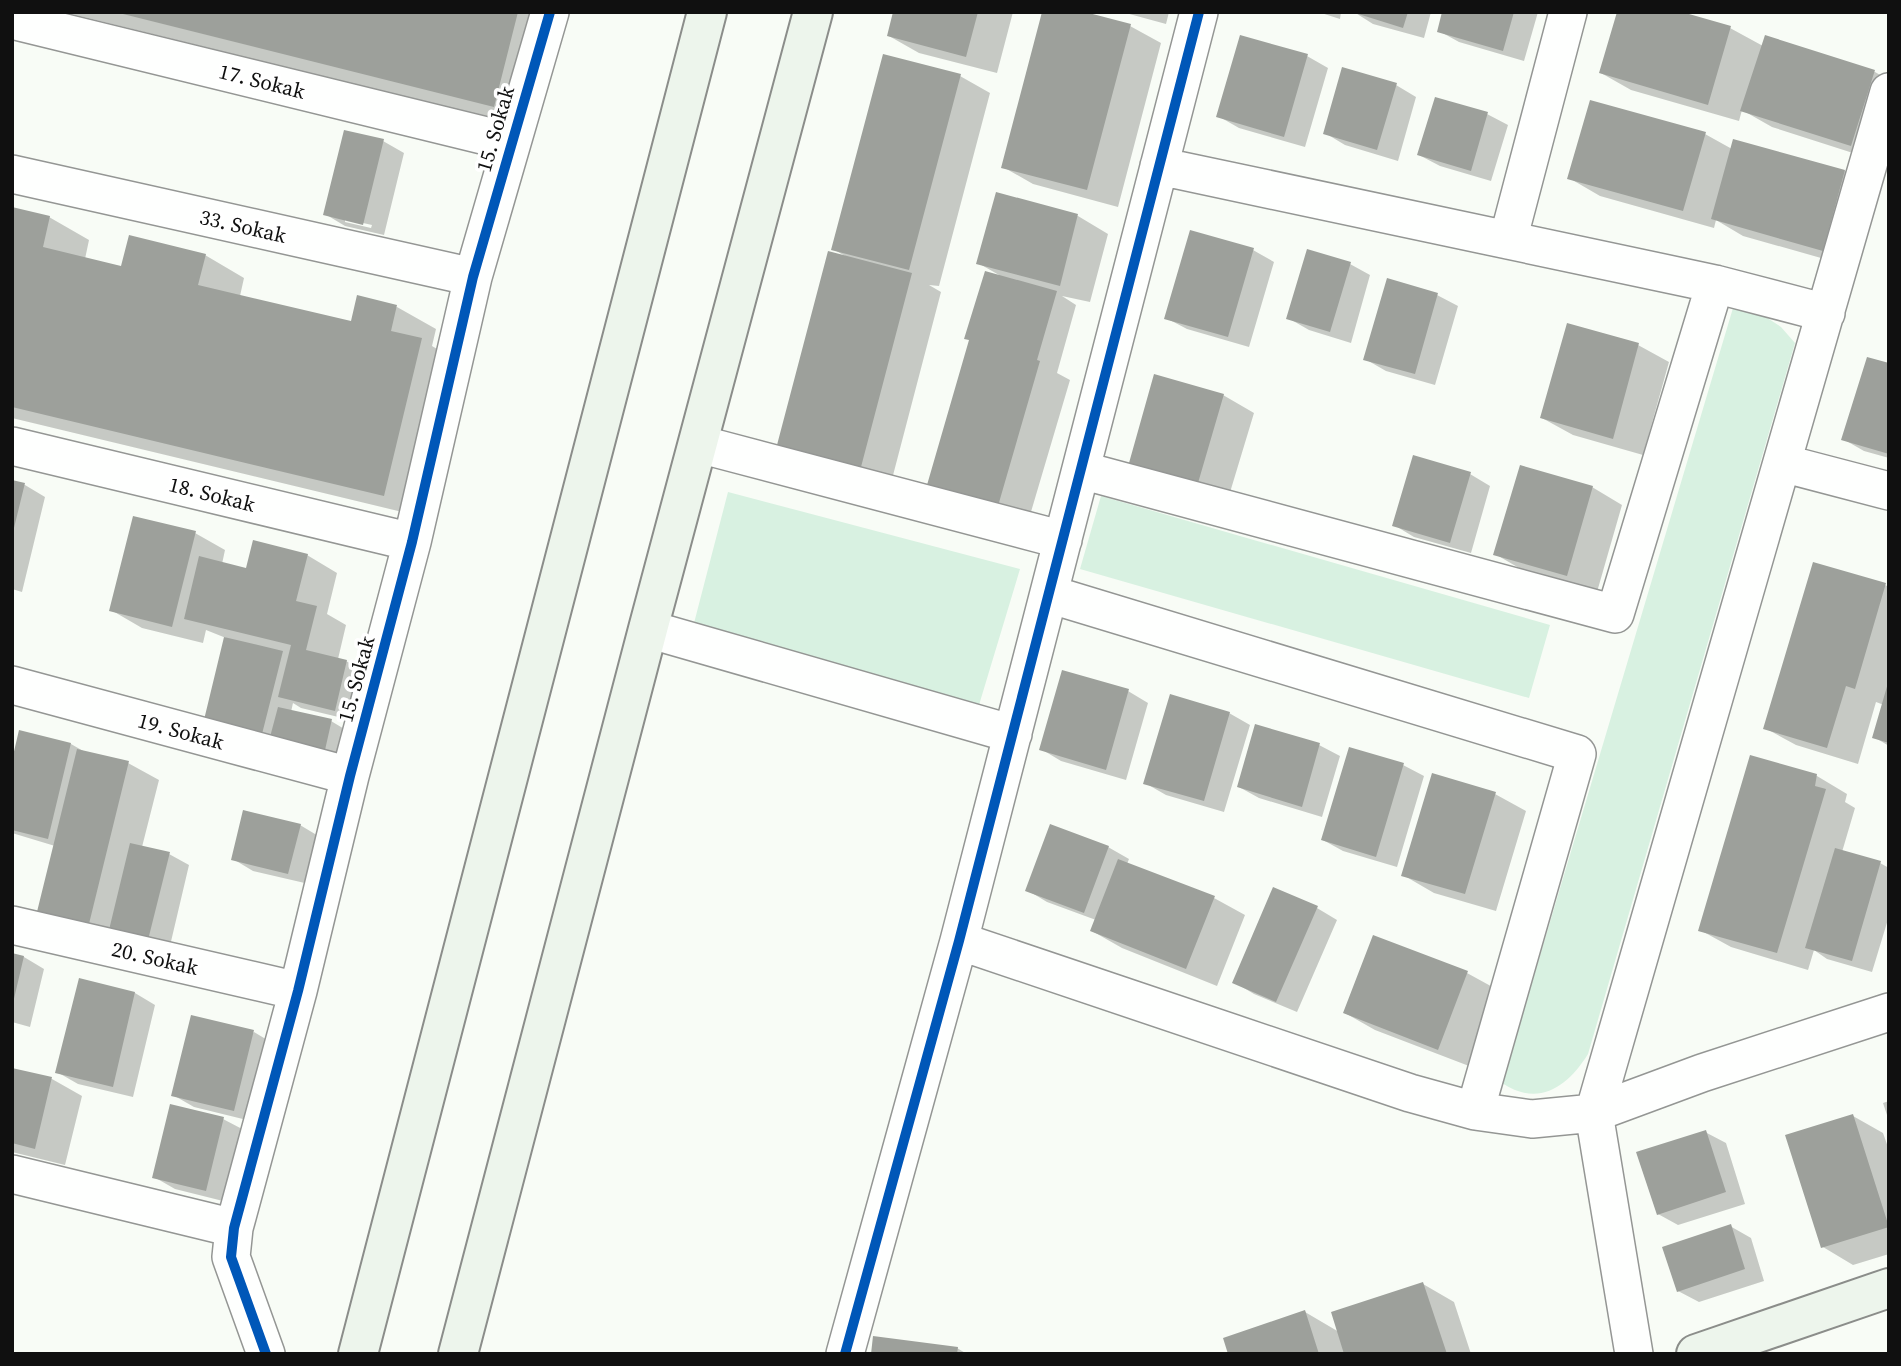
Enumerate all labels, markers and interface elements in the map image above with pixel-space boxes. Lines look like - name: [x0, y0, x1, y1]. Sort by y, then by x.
- street label: 17. Sokak: [216, 56, 309, 106]
- street label: 15. Sokak: [469, 82, 521, 175]
- street label: 33. Sokak: [197, 202, 290, 250]
- street label: 18. Sokak: [166, 469, 259, 519]
- street label: 15. Sokak: [331, 632, 382, 725]
- street label: 19. Sokak: [135, 706, 228, 757]
- street label: 20. Sokak: [109, 934, 202, 982]

